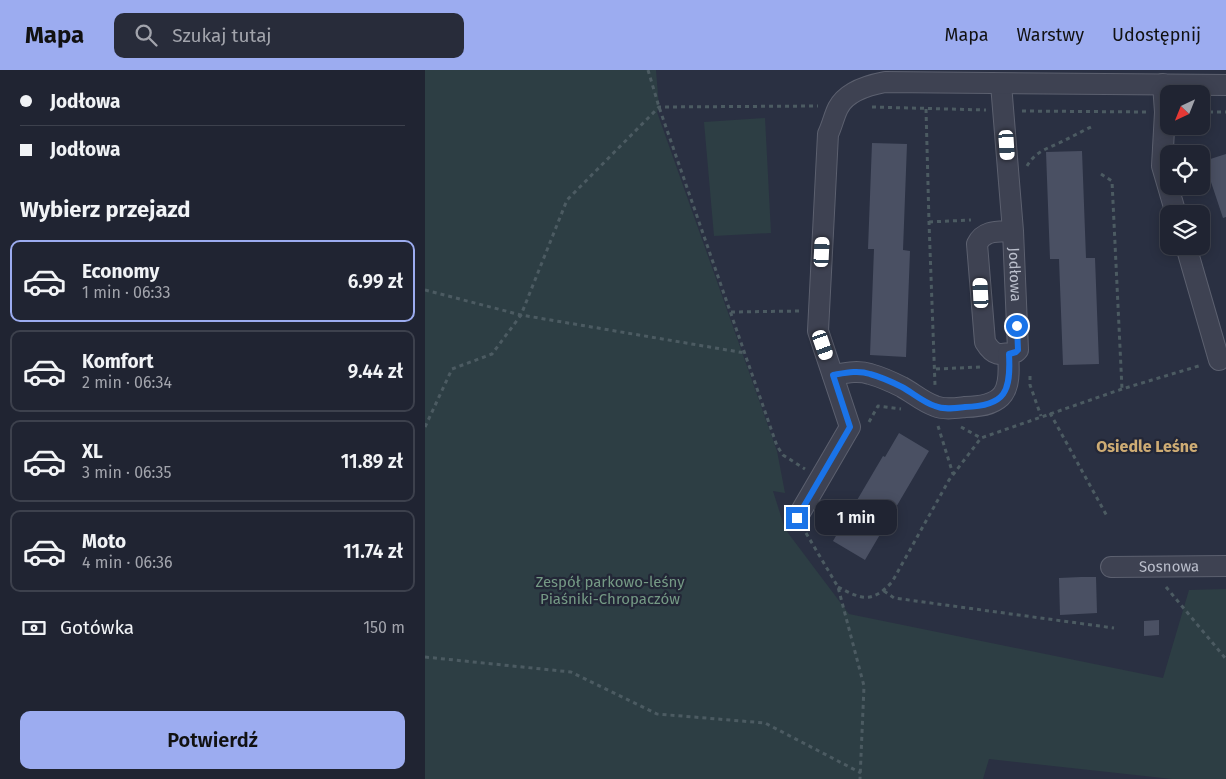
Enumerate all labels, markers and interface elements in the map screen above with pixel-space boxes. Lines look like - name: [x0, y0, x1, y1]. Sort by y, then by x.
- search box: [114, 13, 464, 58]
- text: Mapa: [25, 21, 84, 49]
- icon: search: [132, 21, 160, 49]
- text: Szukaj tutaj: [172, 24, 272, 47]
- text: Mapa: [944, 24, 989, 46]
- text: Warstwy: [1017, 24, 1084, 46]
- text: Udostępnij: [1112, 24, 1201, 46]
- north arrow: [1160, 85, 1210, 135]
- map controls: [1160, 85, 1210, 255]
- text: Jodłowa: [50, 90, 120, 113]
- car: [998, 130, 1015, 160]
- text: Jodłowa: [50, 138, 120, 161]
- button: locate: [1160, 145, 1210, 195]
- text: Wybierz przejazd: [20, 196, 191, 223]
- button: layers: [1160, 205, 1210, 255]
- car: [813, 237, 830, 267]
- street label: Jodłowa: [1005, 247, 1025, 302]
- icon: car: [22, 259, 67, 304]
- text: Economy: [82, 260, 159, 283]
- text: 6.99 zł: [348, 270, 403, 293]
- car: [972, 278, 989, 308]
- text: 1 min · 06:33: [82, 283, 171, 302]
- route start: [1006, 315, 1028, 337]
- car: [811, 328, 834, 362]
- icon: car: [22, 349, 67, 394]
- text: Komfort: [82, 350, 153, 373]
- text: 9.44 zł: [348, 360, 403, 383]
- text: 2 min · 06:34: [82, 373, 172, 392]
- district label: Osiedle Leśne: [1096, 437, 1198, 456]
- icon: car: [22, 439, 67, 484]
- text: XL: [82, 440, 103, 463]
- text: 11.89 zł: [341, 450, 403, 473]
- text: 3 min · 06:35: [82, 463, 172, 482]
- callout: 1 min: [815, 500, 897, 536]
- route end: [786, 507, 808, 529]
- text: 1 min: [837, 508, 875, 527]
- icon: car: [22, 529, 67, 574]
- text: Moto: [82, 530, 126, 553]
- text: 11.74 zł: [343, 540, 403, 563]
- text: 4 min · 06:36: [82, 553, 173, 572]
- street label: Sosnowa: [1139, 557, 1199, 576]
- park label: Zespół parkowo-leśny Piaśniki-Chropaczów: [535, 573, 685, 608]
- icon: cash: [20, 614, 48, 642]
- text: Gotówka: [60, 616, 134, 639]
- text: 150 m: [363, 618, 405, 637]
- button: Potwierdź: [20, 711, 405, 769]

